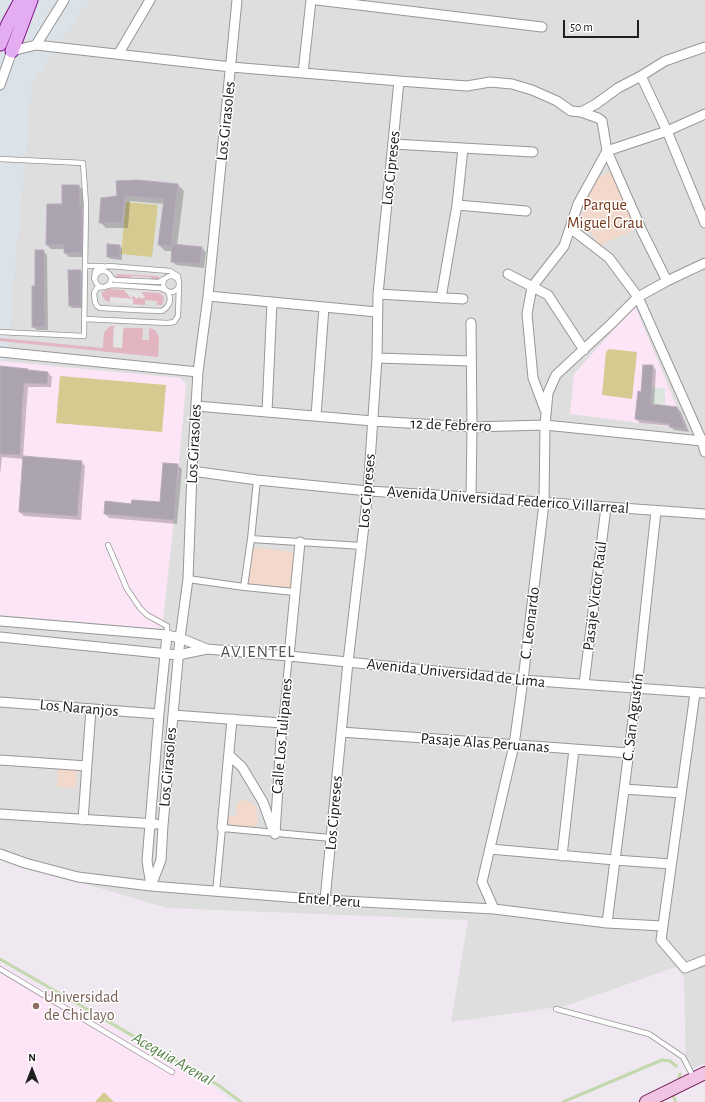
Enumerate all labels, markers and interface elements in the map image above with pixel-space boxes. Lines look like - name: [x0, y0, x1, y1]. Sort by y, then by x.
- scale bar: [565, 12, 641, 38]
- text: 50 m: [570, 21, 593, 33]
- street label: Los Girasoles: [212, 80, 240, 162]
- street label: Los Cipreses: [378, 130, 404, 206]
- park label: Parque Miguel Grau: [567, 195, 643, 233]
- street label: Los Girasoles: [182, 404, 206, 484]
- street label: 12 de Febrero: [410, 414, 492, 436]
- street label: Los Cipreses: [354, 453, 380, 529]
- street label: Avenida Universidad Federico Villarreal: [386, 482, 630, 518]
- street label: Pasaje Victor Raúl: [579, 540, 611, 652]
- street label: C. Leonardo: [516, 586, 544, 660]
- district label: AVIENTEL: [221, 642, 295, 662]
- street label: Avenida Universidad de Lima: [366, 654, 546, 692]
- street label: C. San Agustín: [618, 672, 648, 762]
- street label: Calle Los Tulipanes: [267, 677, 297, 795]
- street label: Los Naranjos: [39, 695, 119, 721]
- street label: Los Girasoles: [155, 726, 181, 808]
- street label: Pasaje Alas Peruanas: [420, 729, 550, 757]
- street label: Los Cipreses: [321, 775, 347, 851]
- street label: Entel Peru: [297, 888, 361, 912]
- place label: Universidad de Chiclayo: [44, 987, 119, 1025]
- marker: Universidad de Chiclayo: [31, 1001, 41, 1011]
- water label: Acequia Arenal: [128, 1027, 218, 1091]
- north arrow: [12, 1050, 52, 1090]
- text: N: [28, 1052, 36, 1063]

